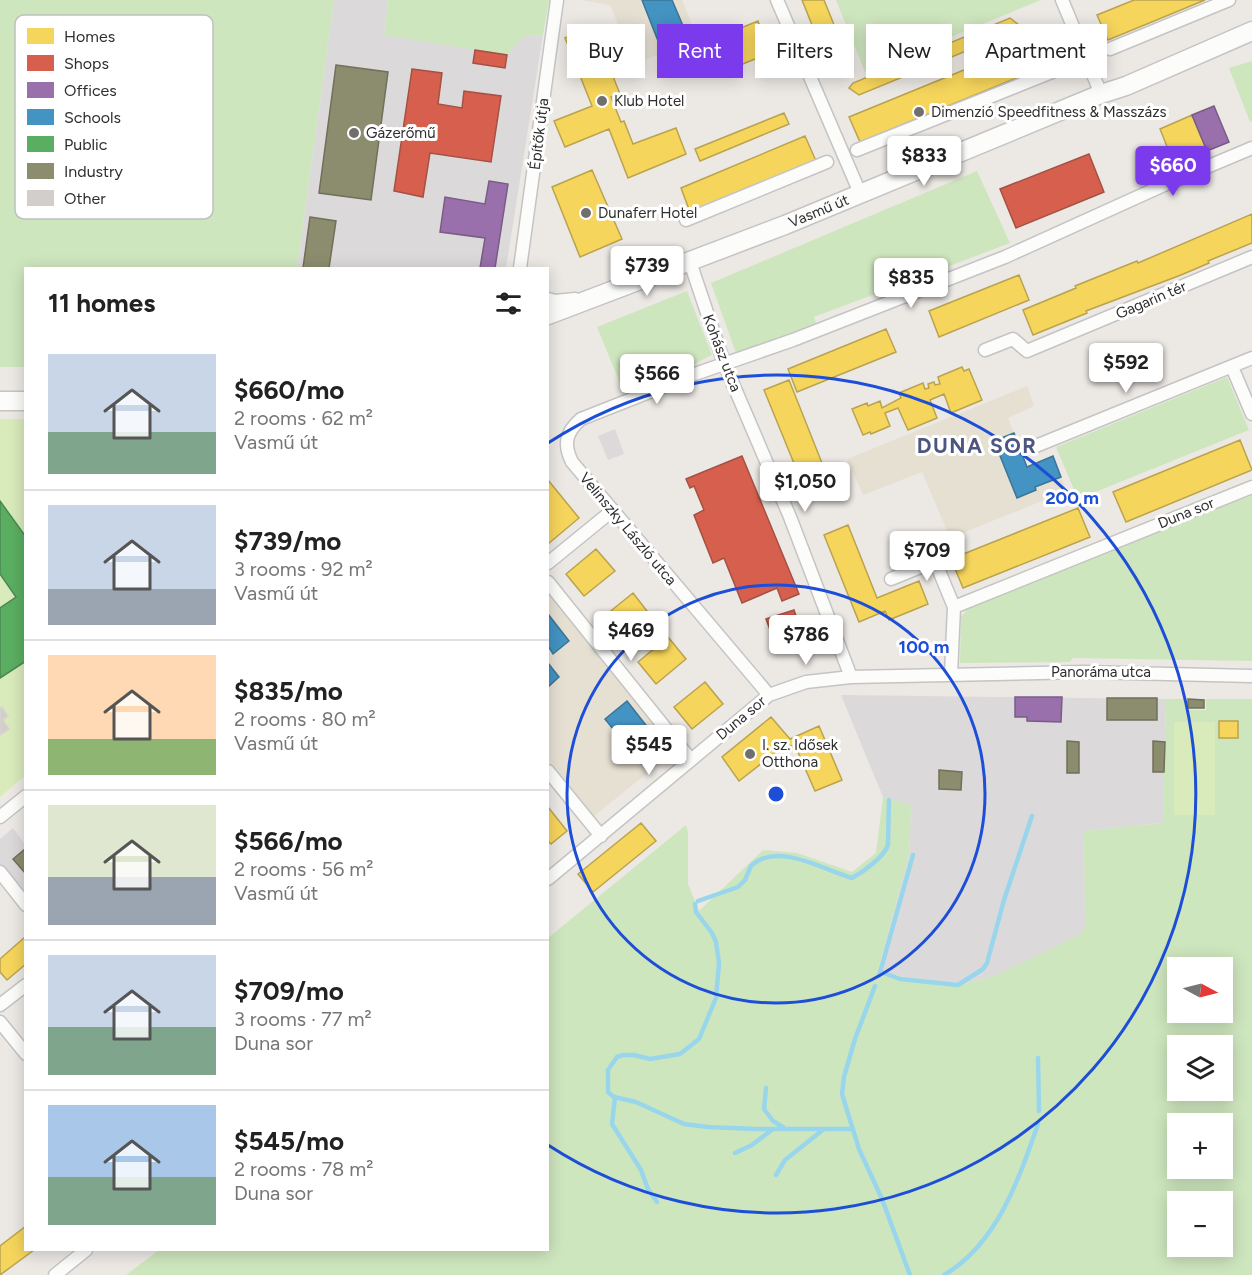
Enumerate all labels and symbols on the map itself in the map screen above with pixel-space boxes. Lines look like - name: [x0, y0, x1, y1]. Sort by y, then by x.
- legend: [15, 15, 213, 219]
- text: Homes: [64, 27, 115, 46]
- text: Shops: [64, 54, 109, 73]
- text: Offices: [64, 81, 117, 100]
- place label: Klub Hotel: [614, 92, 684, 110]
- marker: Klub Hotel: [595, 94, 609, 108]
- street label: Építők útja: [526, 97, 552, 171]
- place label: Dimenzió Speedfitness & Masszázs: [931, 103, 1167, 121]
- marker: Dimenzió Speedfitness & Masszázs: [912, 105, 926, 119]
- text: Schools: [64, 108, 121, 127]
- place label: Gázerőmű: [366, 124, 436, 142]
- marker: Gázerőmű: [347, 126, 361, 140]
- text: Public: [64, 135, 108, 154]
- pin: $833: [888, 136, 960, 187]
- pin: $660: [1137, 146, 1209, 197]
- text: Industry: [64, 162, 123, 181]
- text: Other: [64, 189, 106, 208]
- street label: Vasmű út: [786, 190, 852, 231]
- place label: Dunaferr Hotel: [598, 204, 697, 222]
- marker: Dunaferr Hotel: [579, 206, 593, 220]
- pin: $739: [611, 246, 683, 297]
- pin: $835: [875, 258, 947, 309]
- street label: Gagarin tér: [1113, 277, 1189, 323]
- street label: Kohász utca: [699, 312, 745, 394]
- pin: $592: [1090, 343, 1162, 394]
- pin: $566: [621, 354, 693, 405]
- district label: DUNA SOR: [917, 433, 1037, 458]
- pin: $1,050: [756, 462, 854, 513]
- street label: Velinszky László utca: [576, 469, 680, 589]
- text: 200 m: [1045, 487, 1099, 509]
- street label: Duna sor: [1155, 494, 1217, 532]
- pin: $709: [891, 531, 963, 582]
- pin: $469: [595, 611, 667, 662]
- pin: $786: [770, 615, 842, 666]
- text: 100 m: [899, 636, 949, 658]
- street label: Panoráma utca: [1051, 663, 1151, 681]
- street label: Duna sor: [713, 692, 769, 744]
- pin: $545: [613, 725, 685, 776]
- place label: I. sz. Idősek Otthona: [762, 736, 839, 771]
- marker: I. sz. Idősek Otthona: [743, 747, 757, 761]
- centre of rings: [766, 784, 786, 804]
- north arrow: [1167, 957, 1233, 1023]

